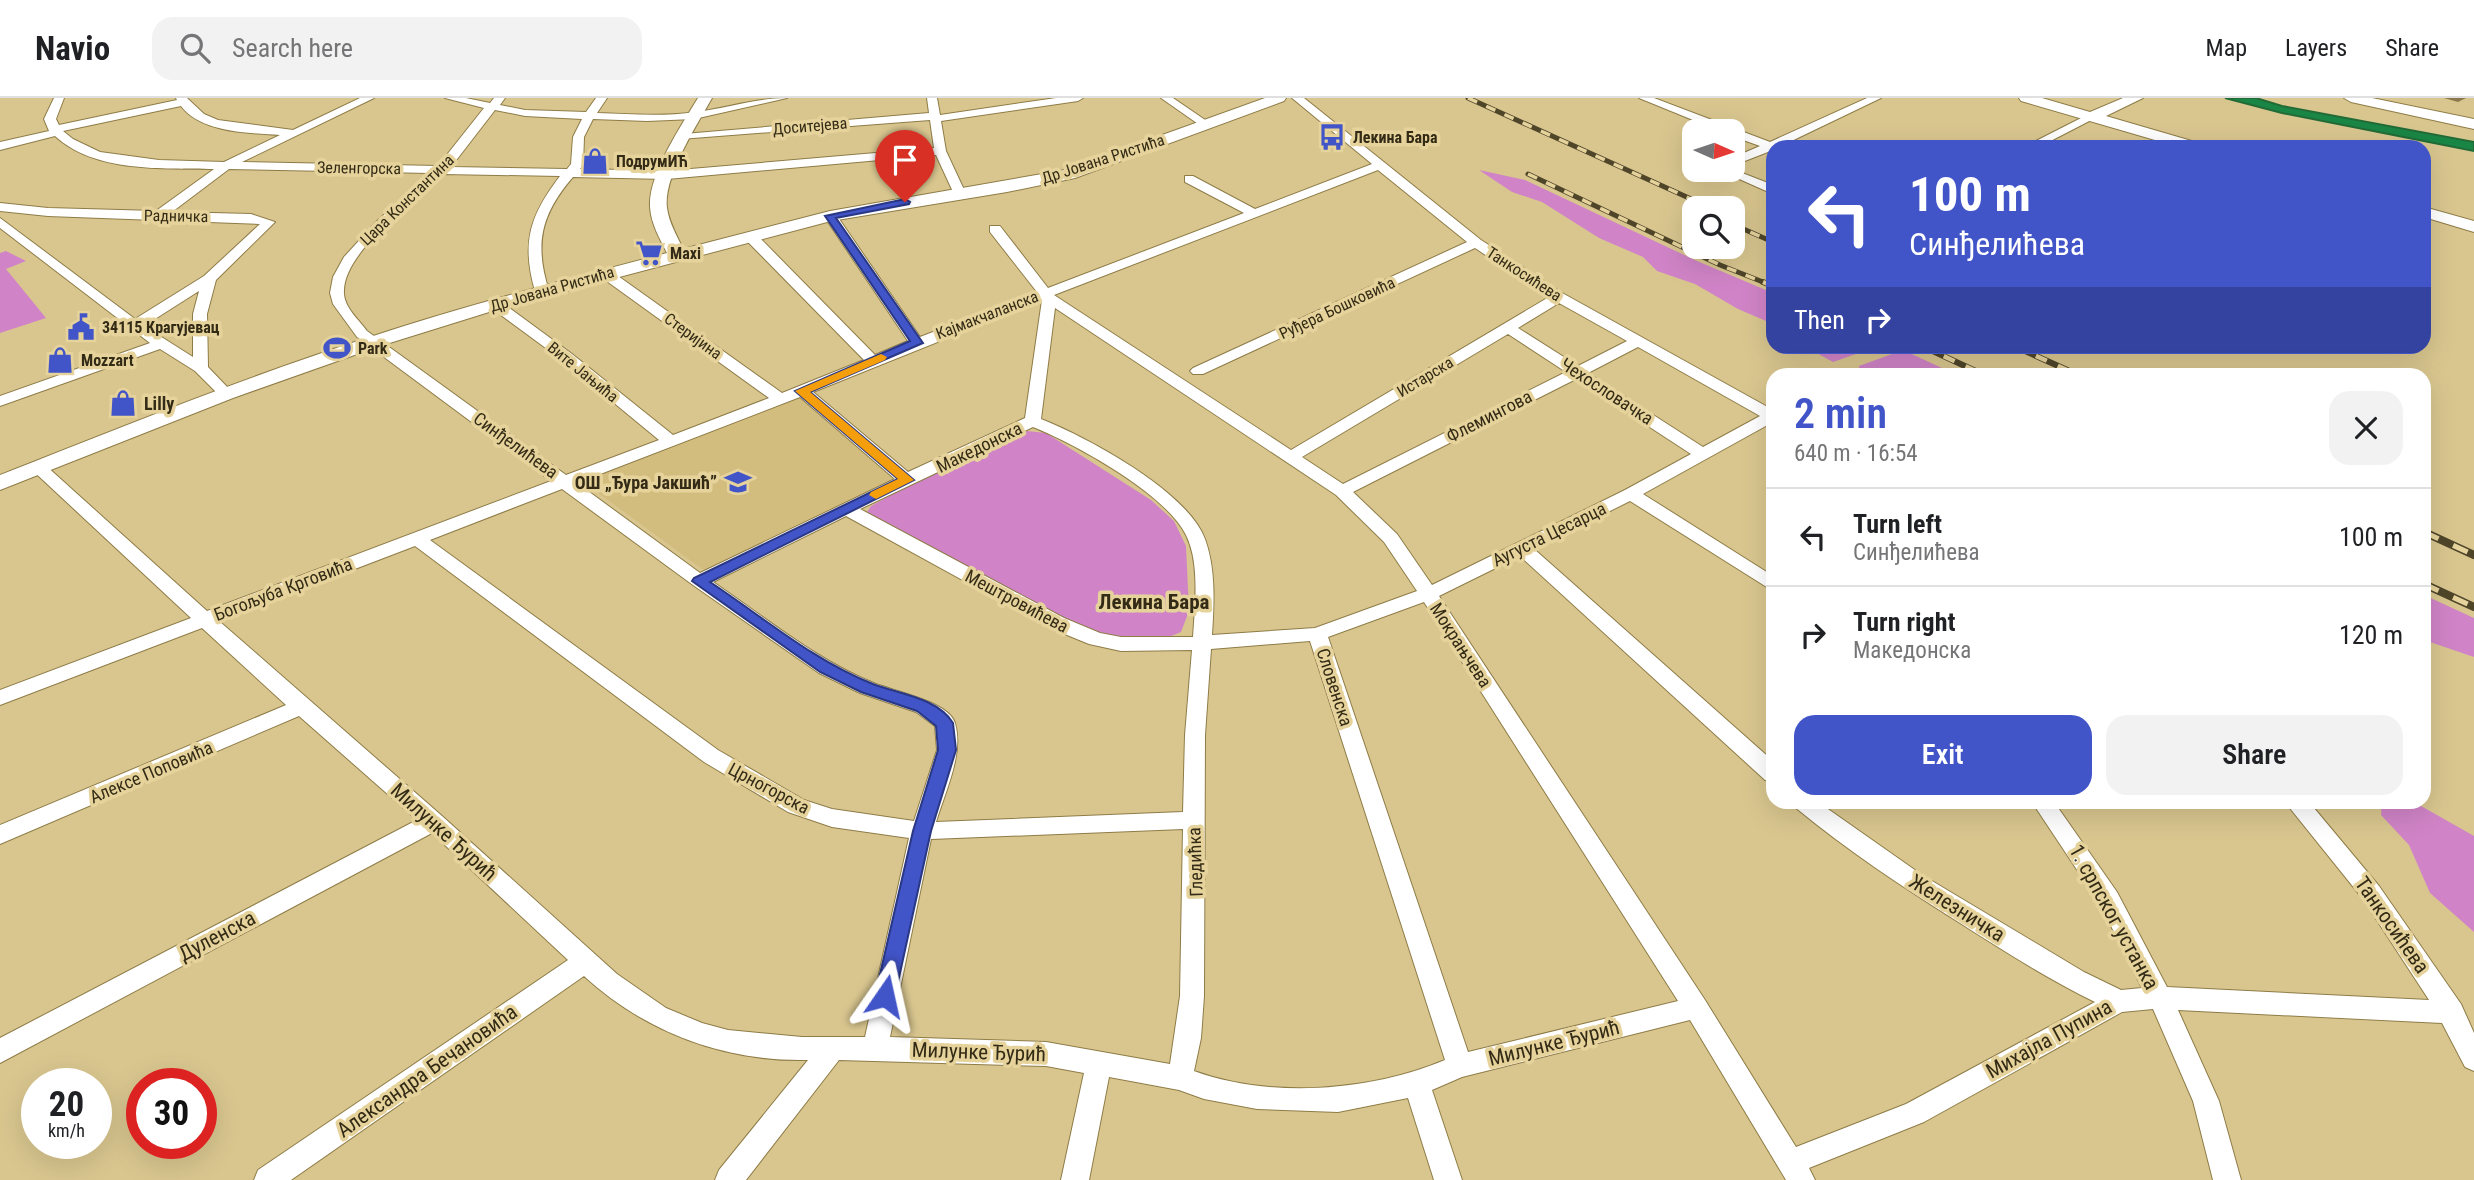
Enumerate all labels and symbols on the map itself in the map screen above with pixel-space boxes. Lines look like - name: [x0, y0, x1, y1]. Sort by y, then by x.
- street label: Доситејева: [772, 113, 848, 139]
- north arrow: [1682, 119, 1745, 182]
- bus stop icon: Лекина Бара: [1317, 122, 1347, 152]
- place label: Лекина Бара: [1353, 128, 1438, 147]
- pin: [875, 130, 935, 202]
- street label: Др Јована Ристића: [1039, 130, 1167, 188]
- shop icon: ПодрумИЋ: [580, 146, 610, 176]
- street label: Цара Константина: [356, 151, 458, 249]
- place label: ПодрумИЋ: [616, 152, 688, 171]
- street label: Зеленгорска: [317, 158, 401, 178]
- street label: Радничка: [144, 206, 208, 226]
- supermarket icon: Maxi: [634, 238, 664, 268]
- street label: Танкосићева: [1483, 243, 1565, 305]
- place label: Maxi: [670, 244, 701, 263]
- street label: Др Јована Ристића: [488, 262, 616, 316]
- street label: Руђера Бошковића: [1276, 273, 1398, 343]
- street label: Кајмакчаланска: [933, 287, 1041, 343]
- street label: Стеријина: [661, 309, 725, 363]
- public building icon: 34115 Крагујевац: [66, 312, 96, 342]
- place label: 34115 Крагујевац: [102, 318, 220, 337]
- sports icon: Park: [322, 333, 352, 363]
- street label: Вите Јањића: [544, 338, 622, 406]
- place label: Park: [358, 339, 388, 358]
- shop icon: Mozzart: [45, 345, 75, 375]
- place label: Mozzart: [81, 351, 134, 370]
- street label: Истарска: [1393, 353, 1457, 401]
- street label: Чехословачка: [1557, 353, 1657, 429]
- street label: Флемингова: [1443, 386, 1535, 446]
- shop icon: Lilly: [108, 388, 138, 418]
- place label: Lilly: [144, 393, 174, 414]
- street label: Синђелићева: [470, 407, 562, 483]
- street label: Македонска: [933, 417, 1025, 477]
- school or university icon: ОШ „Ђура Јакшић”: [723, 467, 753, 497]
- place label: ОШ „Ђура Јакшић”: [575, 472, 717, 493]
- street label: Аугуста Цесарца: [1489, 497, 1609, 571]
- street label: Богољуба Крговића: [211, 553, 355, 625]
- street label: Мештровићева: [962, 565, 1072, 637]
- district label: Лекина Бара: [1099, 590, 1210, 614]
- street label: Мокрањчева: [1426, 599, 1496, 691]
- street label: Словенска: [1313, 645, 1357, 729]
- street label: Алексе Поповића: [86, 737, 216, 807]
- street label: Црногорска: [725, 758, 813, 818]
- street label: Милунке Ђурић: [386, 778, 502, 886]
- street label: Гледићка: [1183, 827, 1207, 897]
- street label: 1. српског устанка: [2064, 840, 2164, 994]
- street label: Железничка: [1905, 869, 2009, 947]
- street label: Танкосићева: [2350, 872, 2434, 978]
- street label: Дуленска: [175, 906, 259, 966]
- position arrow: [848, 959, 922, 1033]
- street label: Михајла Пупина: [1982, 995, 2116, 1083]
- street label: Александра Бечановића: [332, 1000, 522, 1142]
- street label: Милунке Ђурић: [1486, 1015, 1622, 1071]
- street label: Милунке Ђурић: [911, 1038, 1047, 1066]
- speed limit sign: 30: [126, 1068, 217, 1159]

